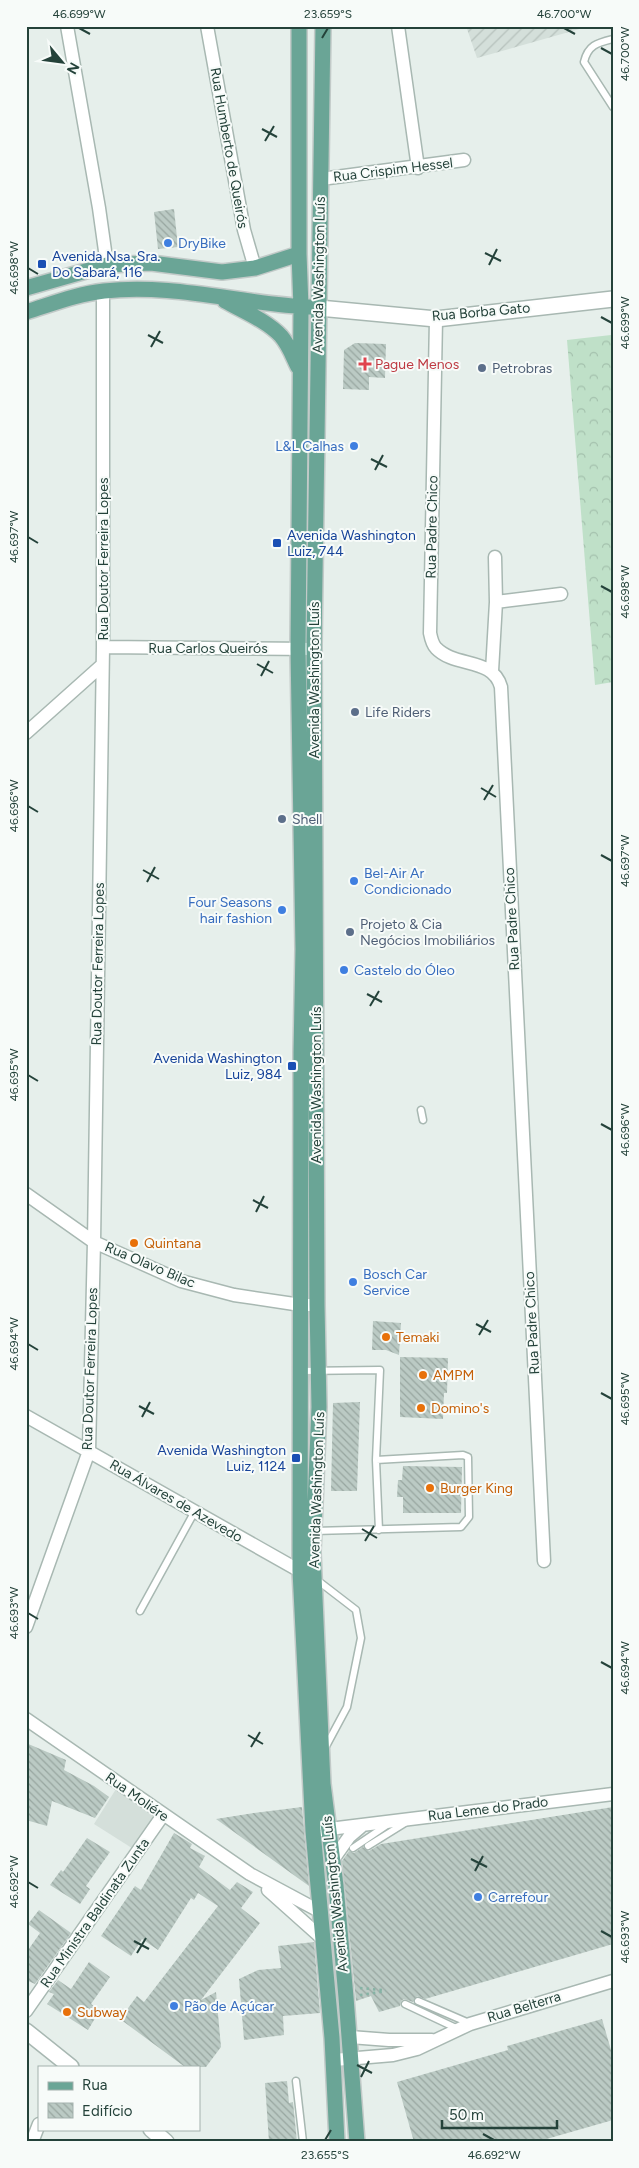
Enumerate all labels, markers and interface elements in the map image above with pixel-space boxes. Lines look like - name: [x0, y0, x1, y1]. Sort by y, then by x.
- text: 46.699°W: [52, 7, 106, 21]
- text: 23.659°S: [304, 7, 352, 21]
- text: 46.700°W: [537, 7, 592, 21]
- text: 46.700°W: [618, 26, 632, 81]
- north arrow: [38, 38, 88, 88]
- text: N: [63, 59, 83, 77]
- street label: Rua Humberto de Queirós: [206, 66, 252, 230]
- street label: Rua Crispim Hessel: [332, 154, 454, 186]
- street label: Avenida Washington Luís: [309, 196, 329, 354]
- place label: DryBike: [178, 235, 226, 252]
- marker: DryBike: [162, 237, 174, 249]
- text: 46.698°W: [7, 241, 21, 295]
- place label: Avenida Nsa. Sra. Do Sabará, 116: [52, 248, 160, 281]
- marker: Avenida Nsa. Sra. Do Sabará, 116: [36, 258, 48, 270]
- text: 46.699°W: [618, 296, 632, 350]
- street label: Rua Borba Gato: [431, 299, 531, 325]
- place label: Pague Menos: [375, 356, 459, 373]
- marker: Pague Menos: [359, 358, 371, 370]
- place label: Petrobras: [492, 360, 552, 377]
- marker: Petrobras: [476, 362, 488, 374]
- place label: L&L Calhas: [275, 438, 344, 455]
- marker: L&L Calhas: [348, 440, 360, 452]
- street label: Rua Padre Chico: [423, 475, 441, 579]
- street label: Rua Doutor Ferreira Lopes: [95, 478, 112, 641]
- text: 46.697°W: [7, 510, 21, 563]
- place label: Avenida Washington Luiz, 744: [287, 527, 416, 560]
- marker: Avenida Washington Luiz, 744: [271, 537, 283, 549]
- text: 46.698°W: [618, 565, 632, 619]
- street label: Avenida Washington Luís: [306, 601, 323, 759]
- street label: Rua Carlos Queirós: [148, 640, 268, 657]
- place label: Life Riders: [365, 704, 431, 721]
- marker: Life Riders: [349, 706, 361, 718]
- text: 46.696°W: [7, 779, 21, 833]
- place label: Shell: [292, 811, 322, 828]
- marker: Shell: [276, 813, 288, 825]
- text: 46.697°W: [618, 834, 632, 887]
- place label: Bel-Air Ar Condicionado: [364, 865, 452, 898]
- street label: Rua Padre Chico: [501, 867, 523, 971]
- marker: Bel-Air Ar Condicionado: [348, 875, 360, 887]
- street label: Rua Doutor Ferreira Lopes: [88, 882, 108, 1046]
- place label: Four Seasons hair fashion: [188, 894, 272, 927]
- marker: Four Seasons hair fashion: [276, 904, 288, 916]
- place label: Projeto & Cia Negócios Imobiliários: [360, 916, 495, 949]
- marker: Projeto & Cia Negócios Imobiliários: [344, 926, 356, 938]
- place label: Castelo do Óleo: [354, 962, 455, 979]
- marker: Castelo do Óleo: [338, 964, 350, 976]
- street label: Avenida Washington Luís: [308, 1006, 325, 1164]
- text: 46.695°W: [7, 1048, 21, 1102]
- place label: Avenida Washington Luiz, 984: [153, 1050, 282, 1083]
- marker: Avenida Washington Luiz, 984: [286, 1060, 298, 1072]
- text: 46.696°W: [618, 1103, 632, 1157]
- place label: Quintana: [144, 1235, 201, 1252]
- marker: Quintana: [128, 1237, 140, 1249]
- street label: Rua Olavo Bilac: [102, 1238, 198, 1292]
- place label: Bosch Car Service: [363, 1266, 427, 1299]
- street label: Rua Padre Chico: [521, 1271, 543, 1375]
- marker: Bosch Car Service: [347, 1276, 359, 1288]
- street label: Rua Doutor Ferreira Lopes: [79, 1287, 101, 1451]
- text: 46.694°W: [7, 1317, 21, 1371]
- place label: Temaki: [396, 1329, 440, 1346]
- marker: Temaki: [380, 1331, 392, 1343]
- place label: AMPM: [433, 1367, 474, 1384]
- marker: AMPM: [417, 1369, 429, 1381]
- text: 46.695°W: [618, 1372, 632, 1426]
- place label: Domino's: [431, 1400, 489, 1417]
- marker: Domino's: [415, 1402, 427, 1414]
- street label: Avenida Washington Luís: [306, 1411, 328, 1569]
- place label: Avenida Washington Luiz, 1124: [157, 1442, 286, 1475]
- marker: Avenida Washington Luiz, 1124: [290, 1452, 302, 1464]
- street label: Rua Álvares de Azevedo: [107, 1456, 245, 1546]
- place label: Burger King: [440, 1480, 513, 1497]
- marker: Burger King: [424, 1482, 436, 1494]
- text: 46.693°W: [7, 1586, 21, 1639]
- text: 46.694°W: [618, 1641, 632, 1695]
- street label: Rua Moliére: [102, 1769, 172, 1825]
- street label: Rua Leme do Prado: [427, 1793, 549, 1825]
- street label: Avenida Washington Luís: [318, 1815, 352, 1973]
- street label: Rua Ministra Baldinata Zunta: [37, 1835, 153, 1991]
- text: 46.692°W: [7, 1855, 21, 1908]
- place label: Carrefour: [488, 1889, 548, 1906]
- marker: Carrefour: [472, 1891, 484, 1903]
- text: 46.693°W: [618, 1910, 632, 1963]
- street label: Rua Belterra: [485, 1988, 563, 2026]
- place label: Pão de Açúcar: [184, 1998, 274, 2015]
- marker: Pão de Açúcar: [168, 2000, 180, 2012]
- place label: Subway: [77, 2004, 127, 2021]
- marker: Subway: [61, 2006, 73, 2018]
- legend: [38, 2066, 200, 2130]
- text: Rua: [82, 2076, 107, 2094]
- scale bar: [442, 2098, 556, 2130]
- text: Edifício: [82, 2102, 133, 2120]
- text: 50 m: [449, 2106, 484, 2124]
- text: 23.655°S: [301, 2148, 349, 2162]
- text: 46.692°W: [468, 2148, 521, 2162]

